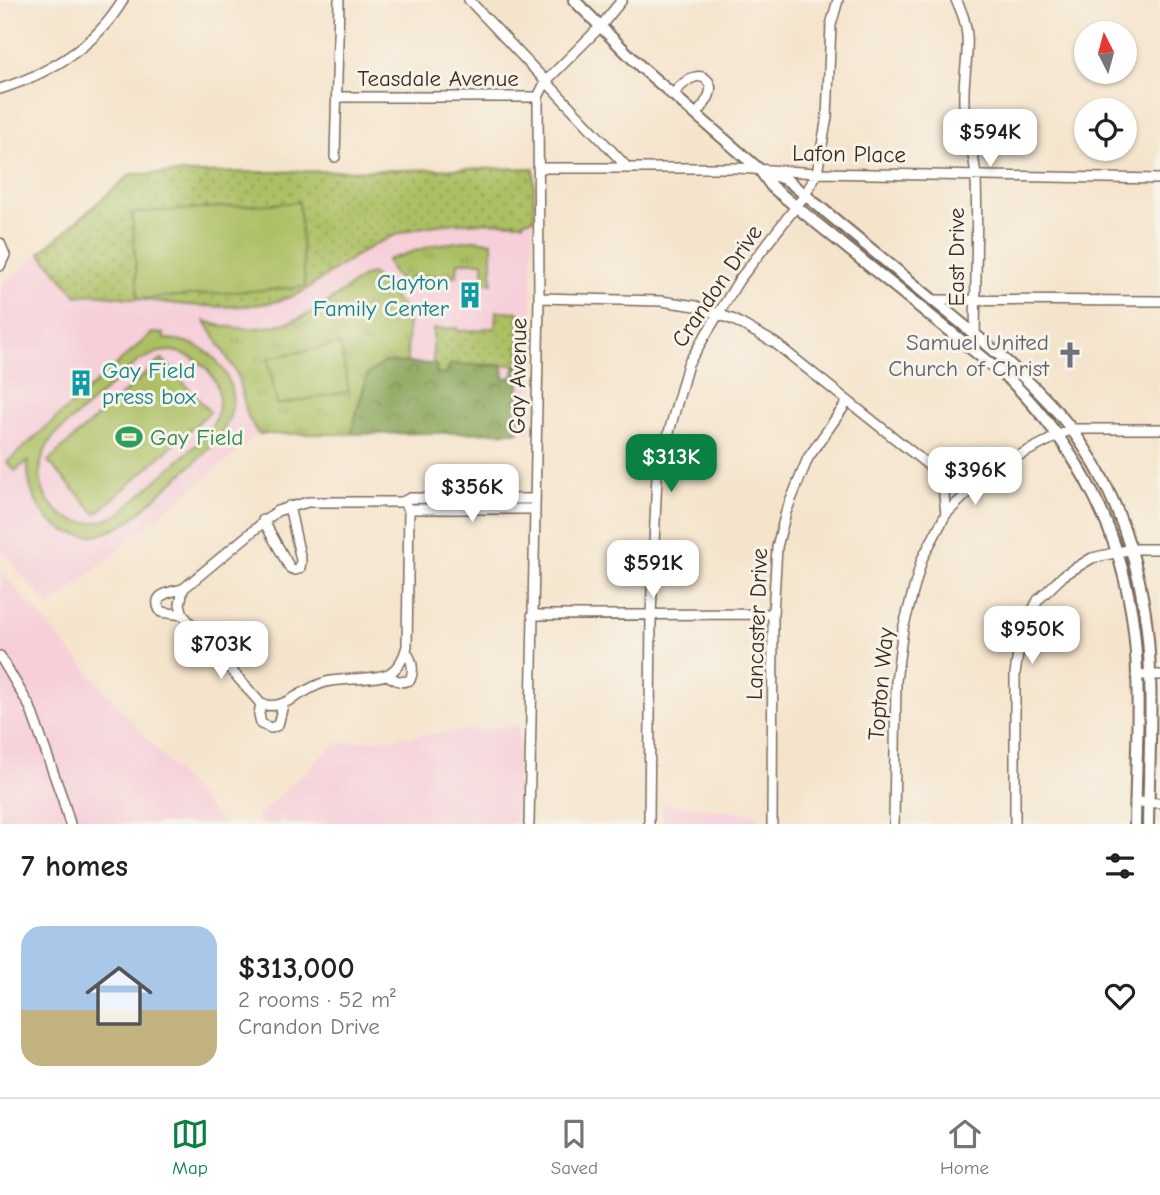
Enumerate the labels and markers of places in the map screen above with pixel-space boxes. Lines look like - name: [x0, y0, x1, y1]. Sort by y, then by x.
- pin: $594K: [941, 110, 1039, 169]
- place label: Clayton Family Center: [313, 269, 450, 322]
- building icon: Clayton Family Center: [455, 280, 485, 310]
- place label: Samuel United Church of Christ: [888, 329, 1050, 382]
- church icon: Samuel United Church of Christ: [1055, 340, 1085, 370]
- place label: Gay Field press box: [102, 357, 196, 410]
- building icon: Gay Field press box: [66, 368, 96, 398]
- sports icon: Gay Field: [114, 422, 144, 452]
- place label: Gay Field: [150, 424, 244, 451]
- pin: $313K: [622, 434, 720, 494]
- pin: $396K: [926, 448, 1024, 507]
- pin: $356K: [423, 464, 521, 524]
- pin: $591K: [604, 540, 702, 600]
- pin: $950K: [983, 606, 1081, 666]
- pin: $703K: [172, 622, 270, 681]

